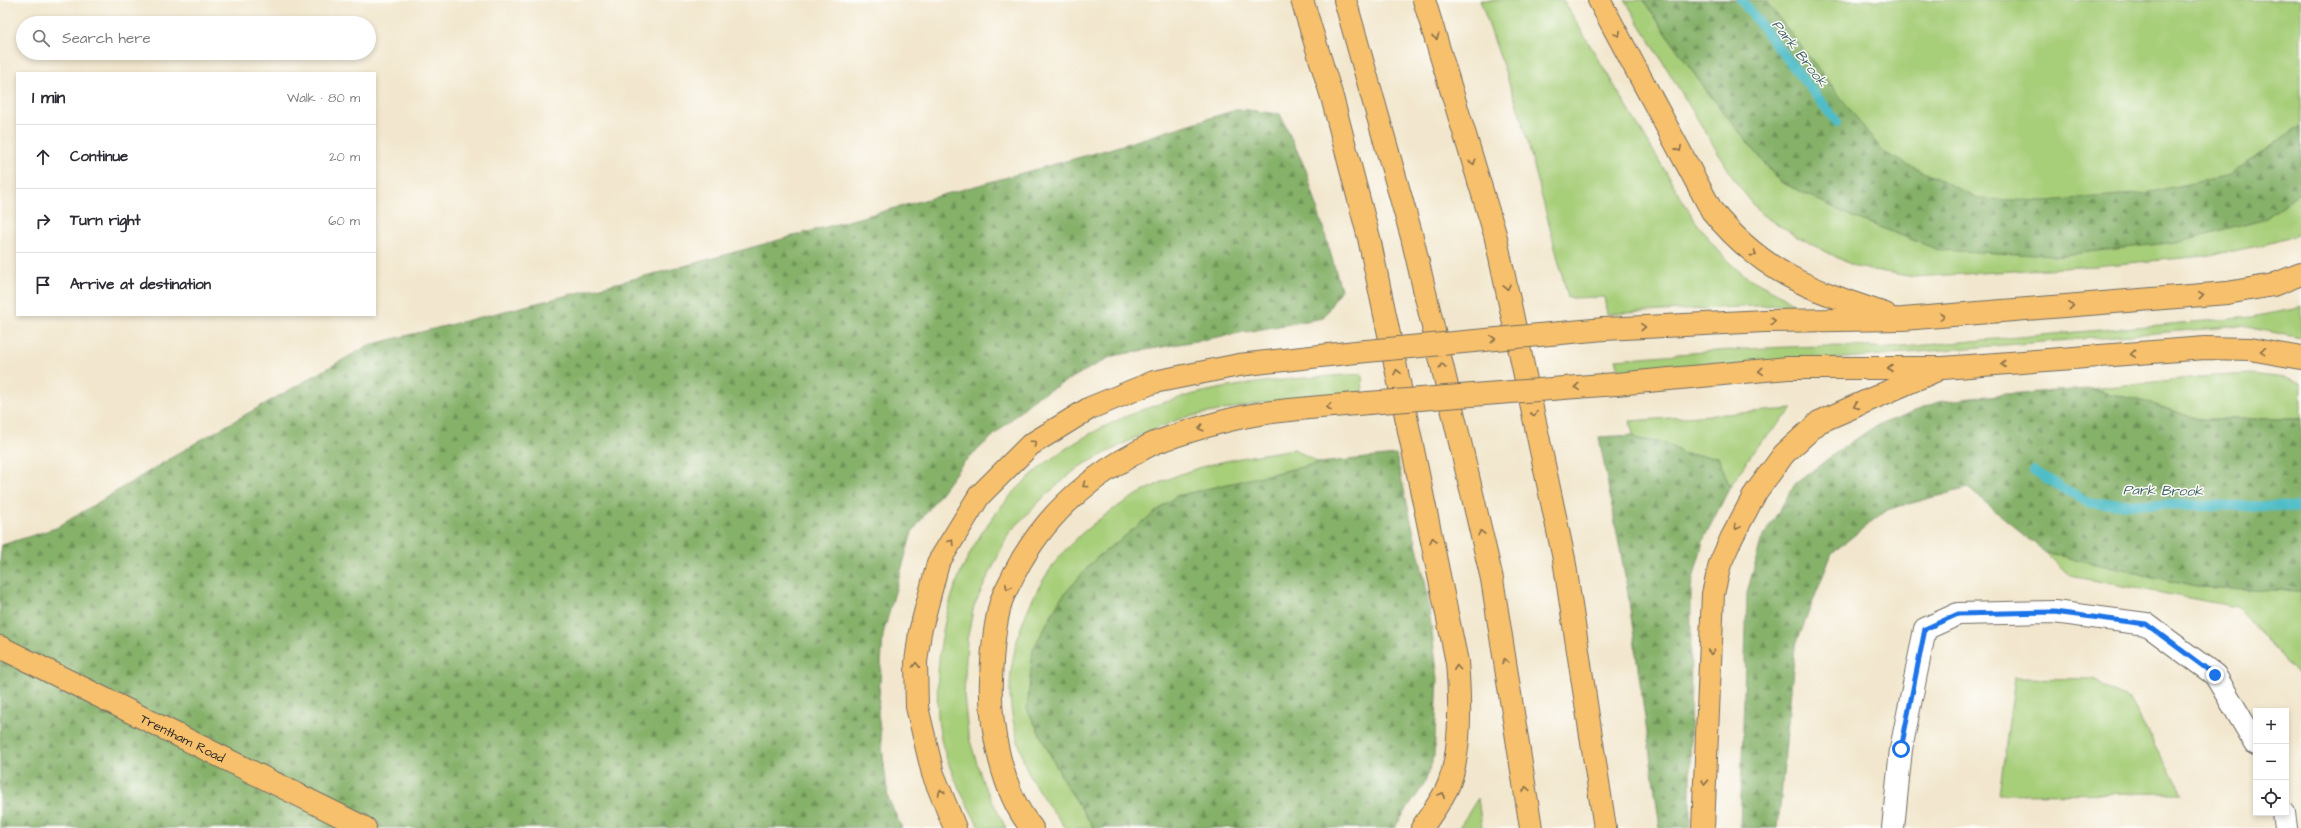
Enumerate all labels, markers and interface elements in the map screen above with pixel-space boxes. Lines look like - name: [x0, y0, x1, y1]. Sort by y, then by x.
- search box: [16, 16, 376, 60]
- water label: Park Brook: [1767, 16, 1832, 92]
- icon: search: [30, 27, 52, 49]
- text: Search here: [62, 28, 151, 49]
- one-way arrow: [1613, 30, 1620, 38]
- one-way arrow: [1431, 34, 1440, 41]
- text: 1 min: [32, 86, 65, 110]
- text: Walk · 80 m: [287, 89, 360, 107]
- one-way arrow: [1674, 145, 1681, 152]
- icon: ahead: [32, 146, 54, 168]
- text: Continue: [70, 146, 128, 167]
- text: 20 m: [329, 148, 360, 166]
- one-way arrow: [1468, 158, 1477, 165]
- icon: right: [32, 210, 54, 232]
- text: Turn right: [70, 210, 141, 231]
- text: 60 m: [328, 212, 360, 230]
- one-way arrow: [1749, 249, 1756, 256]
- icon: arrive: [32, 274, 54, 296]
- text: Arrive at destination: [70, 274, 211, 295]
- one-way arrow: [1502, 284, 1510, 290]
- one-way arrow: [2198, 291, 2204, 300]
- one-way arrow: [2068, 301, 2074, 310]
- one-way arrow: [1939, 312, 1945, 321]
- one-way arrow: [1770, 316, 1776, 325]
- one-way arrow: [1640, 323, 1646, 332]
- one-way arrow: [1490, 335, 1496, 344]
- one-way arrow: [2259, 347, 2266, 356]
- one-way arrow: [2130, 350, 2136, 359]
- one-way arrow: [2000, 360, 2006, 369]
- one-way arrow: [1439, 363, 1447, 369]
- one-way arrow: [1887, 364, 1893, 372]
- one-way arrow: [1758, 366, 1764, 375]
- one-way arrow: [1394, 369, 1402, 375]
- one-way arrow: [1574, 383, 1580, 392]
- one-way arrow: [1853, 401, 1860, 409]
- one-way arrow: [1326, 402, 1332, 411]
- one-way arrow: [1529, 411, 1537, 418]
- one-way arrow: [1198, 423, 1205, 432]
- one-way arrow: [1030, 440, 1037, 448]
- one-way arrow: [1082, 480, 1089, 488]
- water label: Park Brook: [2123, 480, 2204, 502]
- one-way arrow: [1735, 522, 1742, 530]
- one-way arrow: [1478, 530, 1486, 536]
- one-way arrow: [1429, 537, 1437, 543]
- one-way arrow: [946, 539, 953, 546]
- one-way arrow: [1005, 583, 1013, 591]
- one-way arrow: [1706, 649, 1715, 655]
- one-way arrow: [1501, 658, 1510, 664]
- one-way arrow: [912, 662, 920, 668]
- one-way arrow: [1453, 665, 1462, 671]
- route end: [2206, 666, 2224, 684]
- map controls: [2253, 708, 2289, 816]
- button: +: [2253, 708, 2289, 744]
- street label: Trentham Road: [137, 710, 228, 767]
- route start: [1892, 740, 1910, 758]
- button: −: [2253, 744, 2289, 780]
- one-way arrow: [1701, 779, 1710, 785]
- button: locate: [2253, 780, 2289, 816]
- one-way arrow: [1522, 786, 1531, 792]
- one-way arrow: [937, 788, 945, 795]
- one-way arrow: [1438, 792, 1445, 799]

